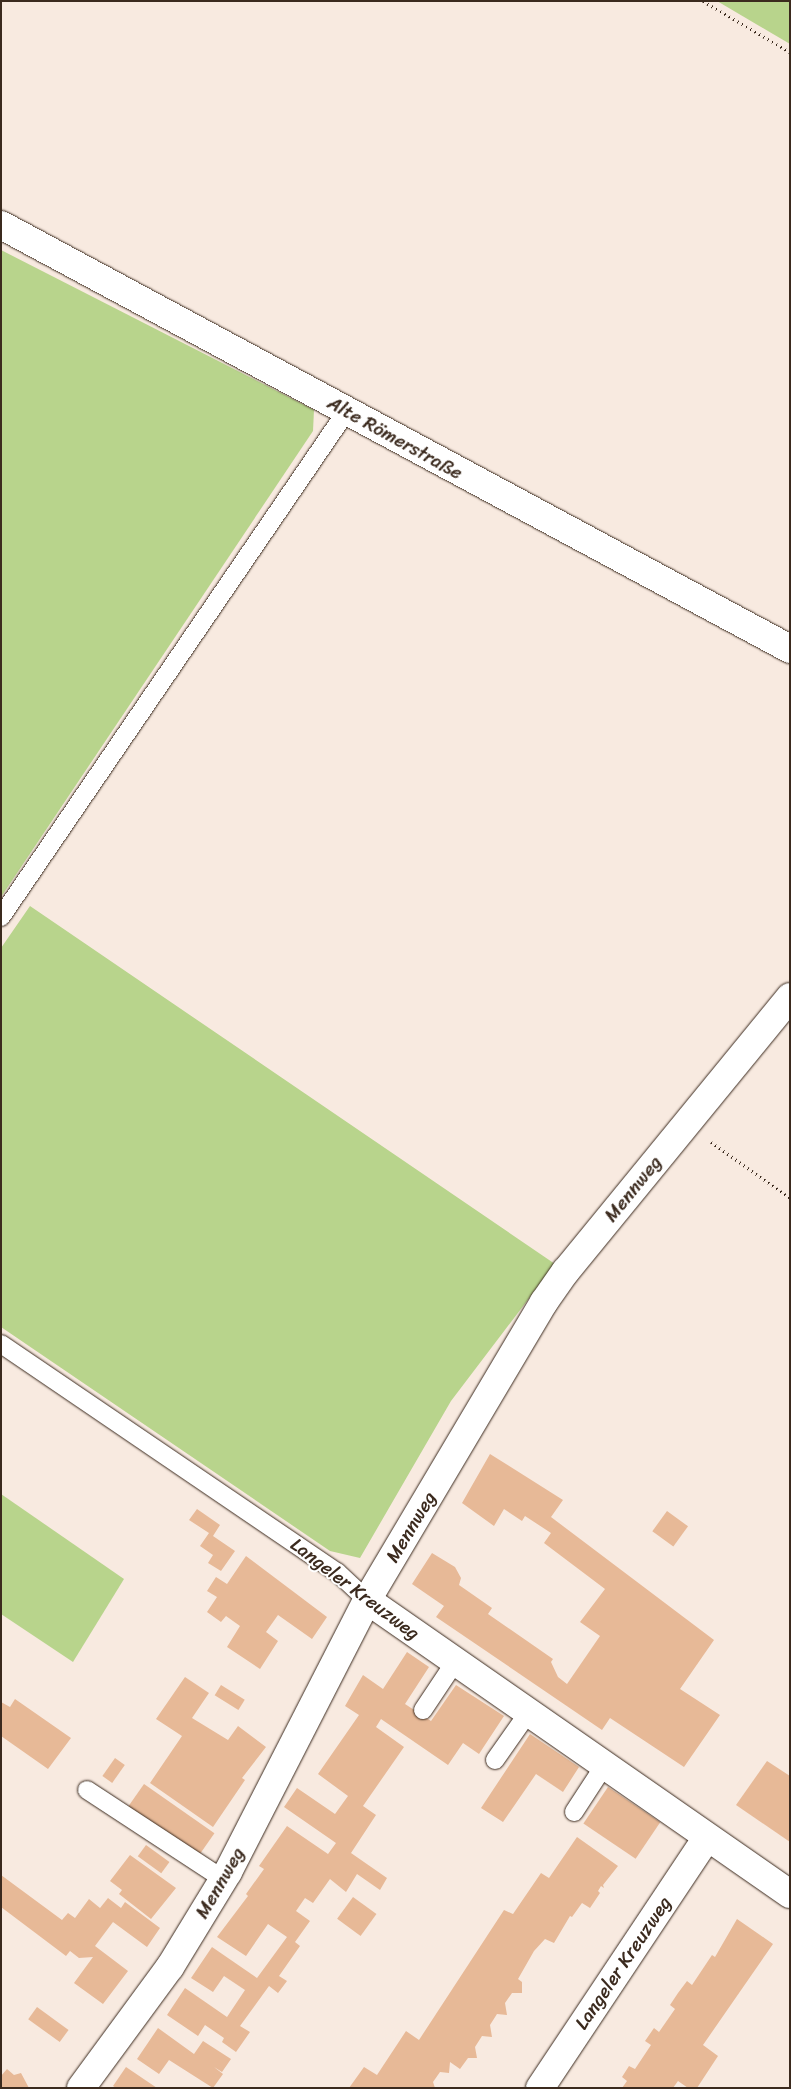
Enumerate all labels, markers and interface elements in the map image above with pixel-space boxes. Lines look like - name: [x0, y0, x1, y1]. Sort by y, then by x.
- street label: Alte Römerstraße: [324, 392, 466, 484]
- street label: Mennweg: [600, 1151, 666, 1227]
- street label: Mennweg: [381, 1488, 441, 1566]
- street label: Langeler Kreuzweg: [286, 1533, 424, 1645]
- street label: Mennweg: [191, 1843, 249, 1923]
- street label: Langeler Kreuzweg: [570, 1892, 676, 2034]

